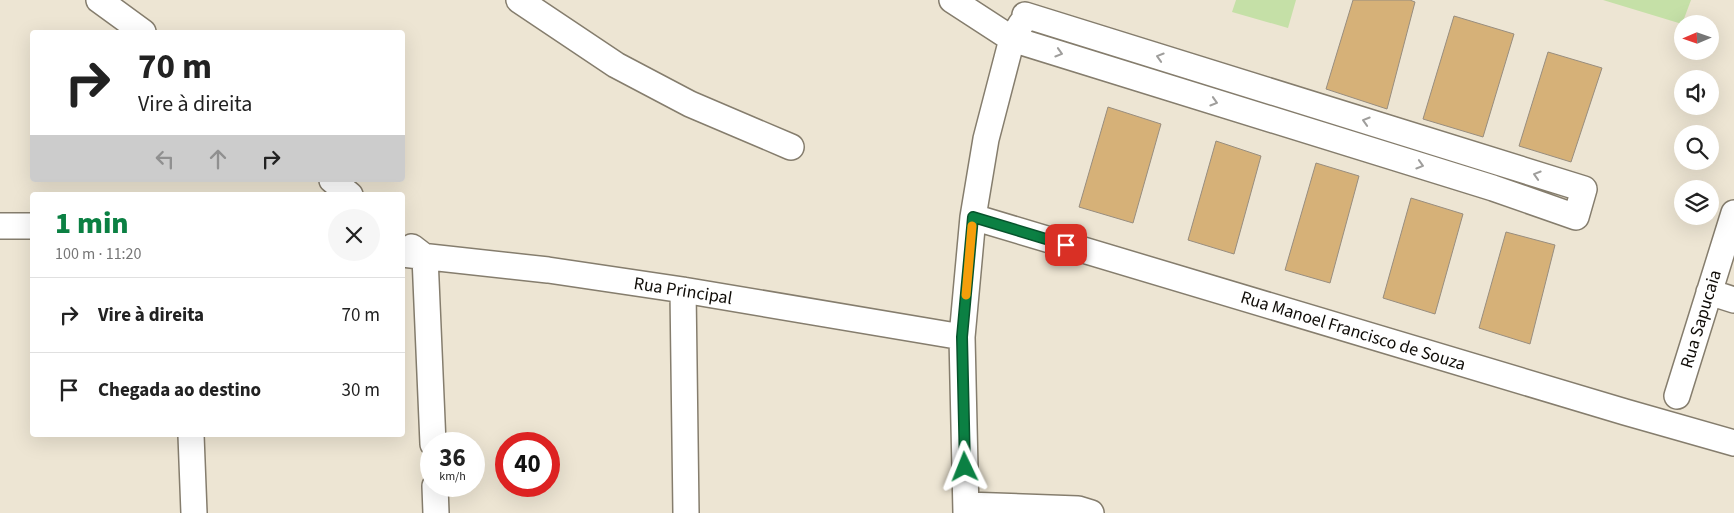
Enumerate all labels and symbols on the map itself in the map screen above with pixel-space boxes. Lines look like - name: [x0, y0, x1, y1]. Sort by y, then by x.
- north arrow: [1674, 15, 1719, 60]
- one-way arrow: [1054, 48, 1063, 58]
- one-way arrow: [1157, 53, 1165, 63]
- one-way arrow: [1210, 96, 1218, 106]
- one-way arrow: [1362, 117, 1370, 127]
- one-way arrow: [1415, 160, 1423, 170]
- one-way arrow: [1534, 170, 1542, 180]
- pin: [1045, 224, 1087, 266]
- street label: Rua Sapucaia: [1674, 267, 1728, 371]
- street label: Rua Principal: [632, 271, 734, 311]
- street label: Rua Manoel Francisco de Souza: [1237, 285, 1469, 377]
- speed limit sign: 40: [495, 432, 560, 497]
- position arrow: [938, 440, 990, 492]

